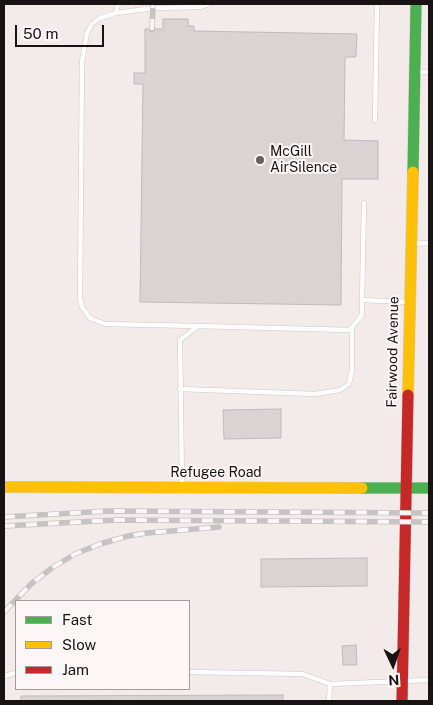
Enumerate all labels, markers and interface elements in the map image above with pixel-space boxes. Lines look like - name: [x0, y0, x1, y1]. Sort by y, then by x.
- scale bar: [18, 15, 106, 47]
- text: 50 m: [23, 25, 58, 42]
- place label: McGill AirSilence: [270, 144, 337, 176]
- marker: McGill AirSilence: [254, 154, 266, 166]
- street label: Fairwood Avenue: [384, 296, 402, 408]
- street label: Refugee Road: [170, 465, 262, 481]
- legend: [15, 600, 190, 690]
- text: Fast: [62, 611, 92, 628]
- text: Slow: [62, 636, 96, 653]
- north arrow: [368, 640, 418, 690]
- text: Jam: [62, 661, 89, 678]
- text: N: [388, 672, 400, 688]

